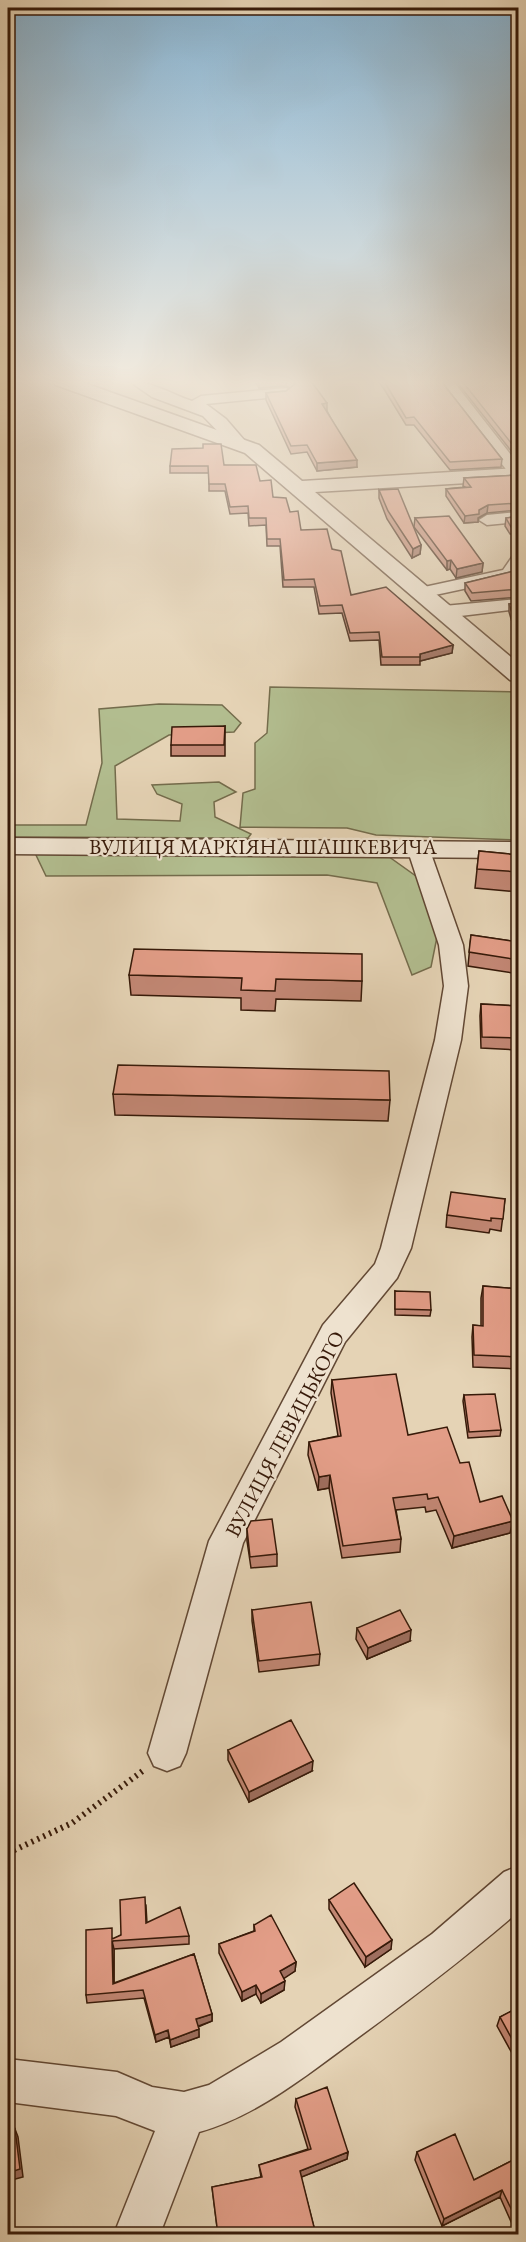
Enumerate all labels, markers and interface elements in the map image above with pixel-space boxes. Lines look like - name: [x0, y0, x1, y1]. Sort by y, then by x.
- street label: ВУЛИЦЯ МАРКІЯНА ШАШКЕВИЧА: [89, 833, 437, 860]
- street label: ВУЛИЦЯ ЛЕВИЦЬКОГО: [219, 1326, 350, 1541]

